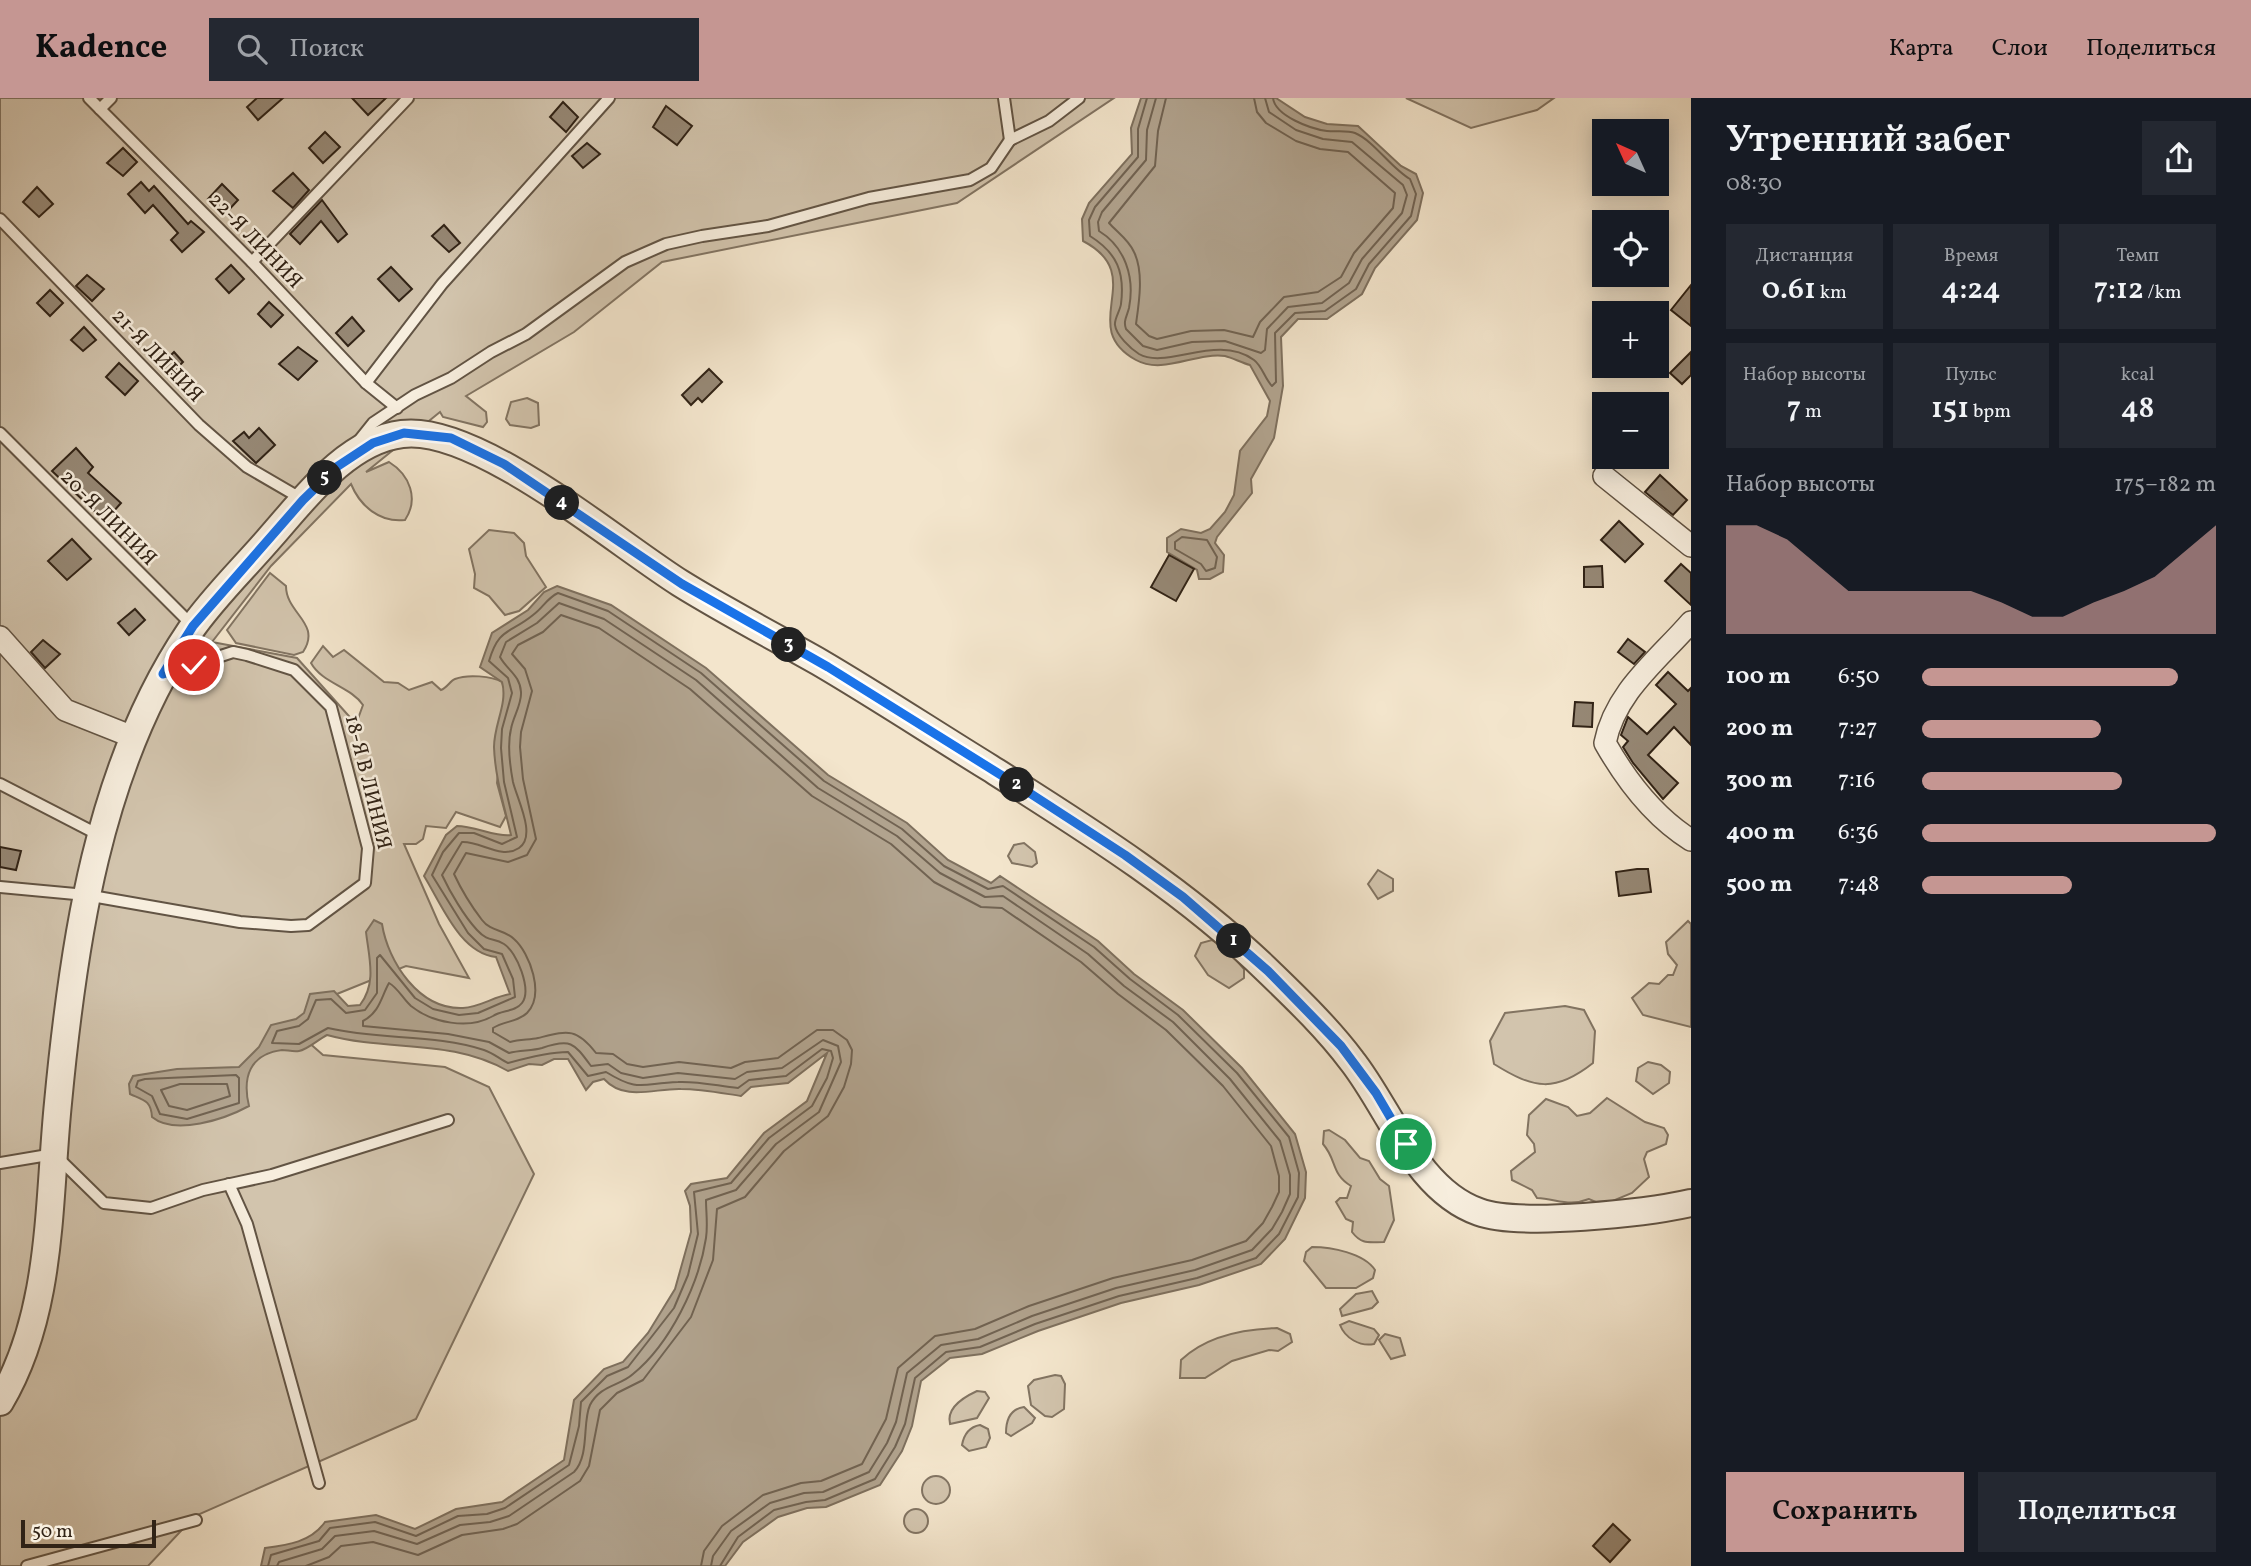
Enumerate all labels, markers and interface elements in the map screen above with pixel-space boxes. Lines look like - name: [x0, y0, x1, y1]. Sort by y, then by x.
- search box: [209, 18, 699, 81]
- text: Kadence: [35, 26, 167, 72]
- icon: search: [233, 30, 271, 68]
- text: Поиск: [289, 31, 364, 67]
- text: Карта: [1889, 32, 1954, 66]
- text: Слои: [1992, 32, 2048, 66]
- text: Поделиться: [2086, 32, 2216, 66]
- text: Утренний забег: [1726, 115, 2010, 168]
- north arrow: [1592, 119, 1670, 196]
- map controls: [1592, 119, 1669, 469]
- button: share: [2142, 121, 2216, 195]
- text: 08:30: [1726, 168, 1782, 200]
- street label: 22-Я ЛИНИЯ: [201, 186, 309, 296]
- button: locate: [1592, 210, 1669, 287]
- text: Дистанция: [1755, 243, 1853, 269]
- text: Время: [1944, 243, 1998, 269]
- text: Темп: [2116, 243, 2159, 269]
- text: 0.61: [1762, 269, 1816, 311]
- text: 4:24: [1941, 269, 2001, 311]
- text: 7:12: [2094, 269, 2144, 311]
- text: km: [1816, 280, 1847, 306]
- text: /km: [2144, 280, 2182, 306]
- button: +: [1592, 301, 1669, 378]
- street label: 21-Я ЛИНИЯ: [105, 303, 209, 409]
- text: Набор высоты: [1743, 362, 1866, 388]
- text: Пульс: [1945, 362, 1997, 388]
- text: kcal: [2121, 362, 2155, 388]
- text: 7: [1787, 388, 1801, 430]
- text: 151: [1931, 388, 1969, 430]
- text: 48: [2121, 388, 2154, 430]
- button: −: [1592, 392, 1669, 469]
- text: m: [1801, 399, 1822, 425]
- text: bpm: [1969, 399, 2011, 425]
- pin: 5: [308, 460, 342, 496]
- street label: 20-Я ЛИНИЯ: [53, 463, 163, 573]
- text: 5: [320, 464, 329, 490]
- text: Набор высоты: [1726, 469, 1875, 501]
- text: 175–182 m: [2114, 469, 2216, 501]
- pin: 4: [544, 486, 580, 520]
- text: 4: [556, 489, 567, 515]
- pin: 3: [772, 628, 806, 662]
- text: 3: [784, 631, 793, 657]
- pin: [164, 635, 224, 695]
- icon: check: [175, 646, 213, 684]
- text: 100 m: [1726, 661, 1791, 693]
- text: 6:50: [1838, 661, 1880, 693]
- street label: 18-Я В ЛИНИЯ: [337, 712, 398, 853]
- text: 200 m: [1726, 713, 1793, 745]
- text: 7:27: [1838, 713, 1878, 745]
- text: 300 m: [1726, 765, 1793, 797]
- text: 7:16: [1838, 765, 1875, 797]
- pin: 2: [1000, 768, 1034, 802]
- text: 2: [1012, 771, 1021, 797]
- text: 400 m: [1726, 817, 1795, 849]
- text: 6:36: [1838, 817, 1879, 849]
- text: 500 m: [1726, 869, 1792, 901]
- text: 7:48: [1838, 869, 1880, 901]
- pin: 1: [1216, 924, 1252, 958]
- text: 1: [1230, 927, 1237, 953]
- pin: [1376, 1114, 1436, 1174]
- icon: arrive: [1387, 1125, 1425, 1163]
- button: Сохранить: [1726, 1472, 1964, 1552]
- button: Поделиться: [1978, 1472, 2216, 1552]
- scale bar: [21, 1517, 156, 1549]
- text: 50 m: [32, 1519, 73, 1545]

